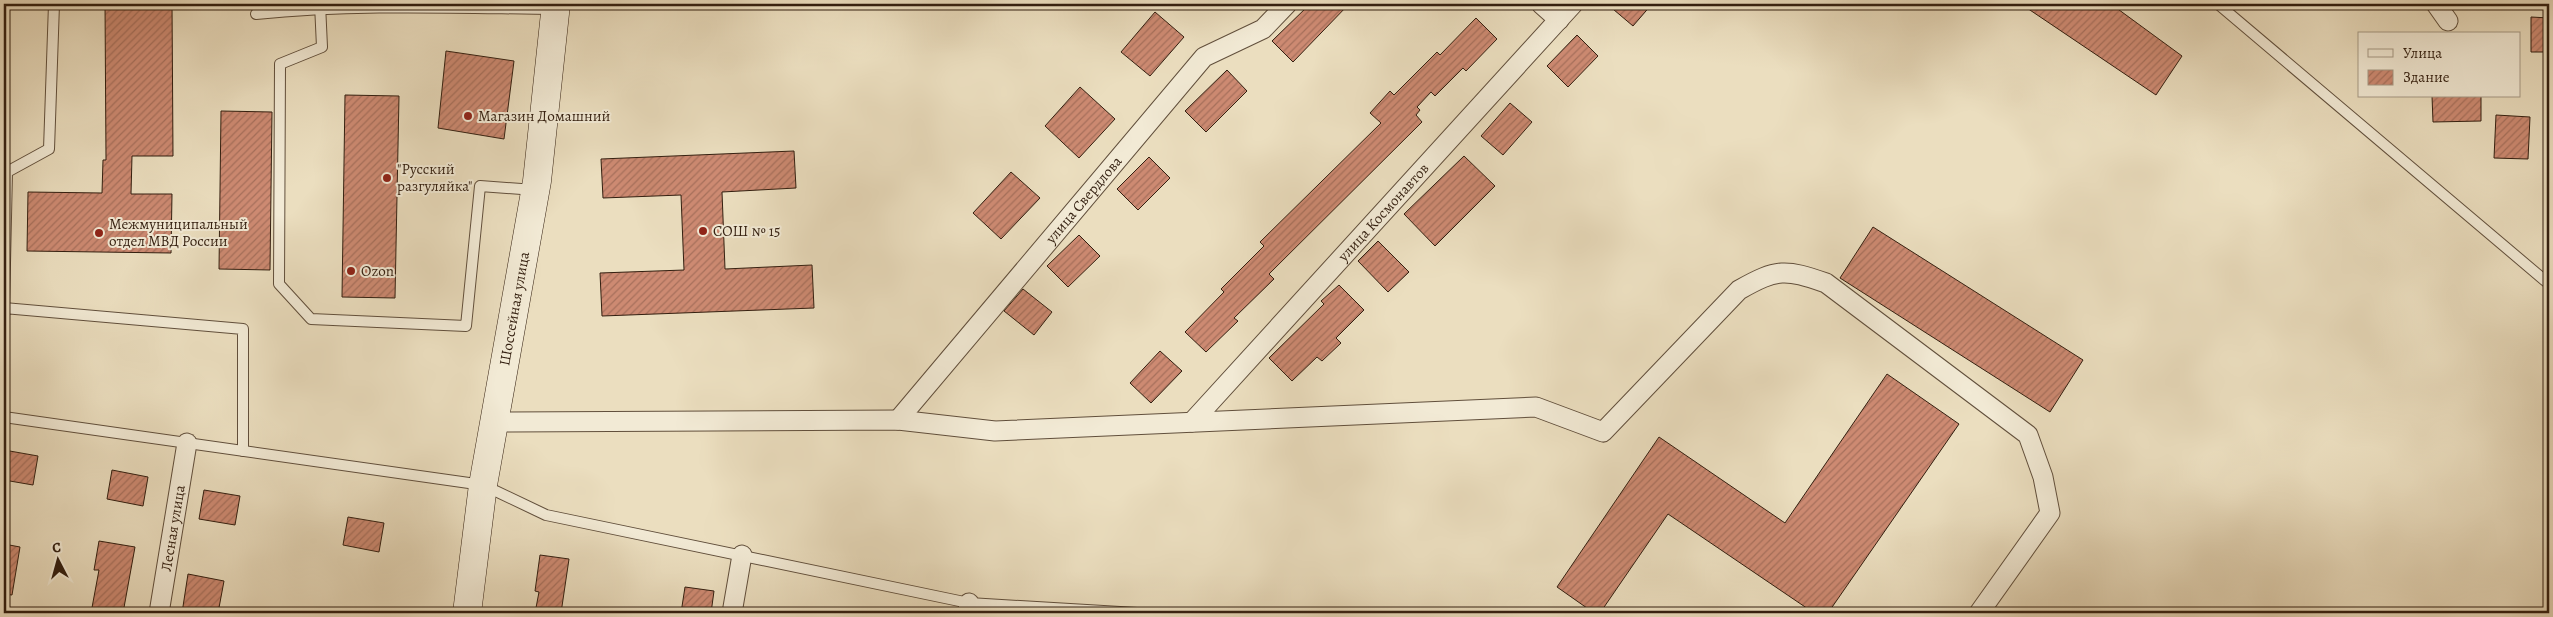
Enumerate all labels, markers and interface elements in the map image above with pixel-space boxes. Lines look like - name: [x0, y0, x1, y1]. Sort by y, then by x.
- legend: [2358, 32, 2520, 98]
- text: Улица: [2403, 43, 2442, 63]
- text: Здание: [2403, 67, 2450, 87]
- place label: Магазин Домашний: [478, 106, 610, 126]
- marker: Магазин Домашний: [462, 110, 474, 122]
- street label: улица Свердлова: [1040, 152, 1126, 249]
- place label: "Русский разгуляйка": [397, 159, 472, 196]
- street label: улица Космонавтов: [1333, 159, 1433, 266]
- marker: "Русский разгуляйка": [381, 172, 393, 184]
- place label: Межмуниципальный отдел МВД России: [109, 214, 248, 251]
- place label: СОШ № 15: [713, 221, 780, 241]
- marker: СОШ № 15: [697, 225, 709, 237]
- marker: Межмуниципальный отдел МВД России: [93, 227, 105, 239]
- street label: Шоссейная улица: [494, 250, 534, 367]
- place label: Ozon: [361, 261, 394, 281]
- marker: Ozon: [345, 265, 357, 277]
- street label: Лесная улица: [156, 484, 190, 573]
- north arrow: [32, 534, 82, 584]
- text: С: [51, 538, 62, 557]

